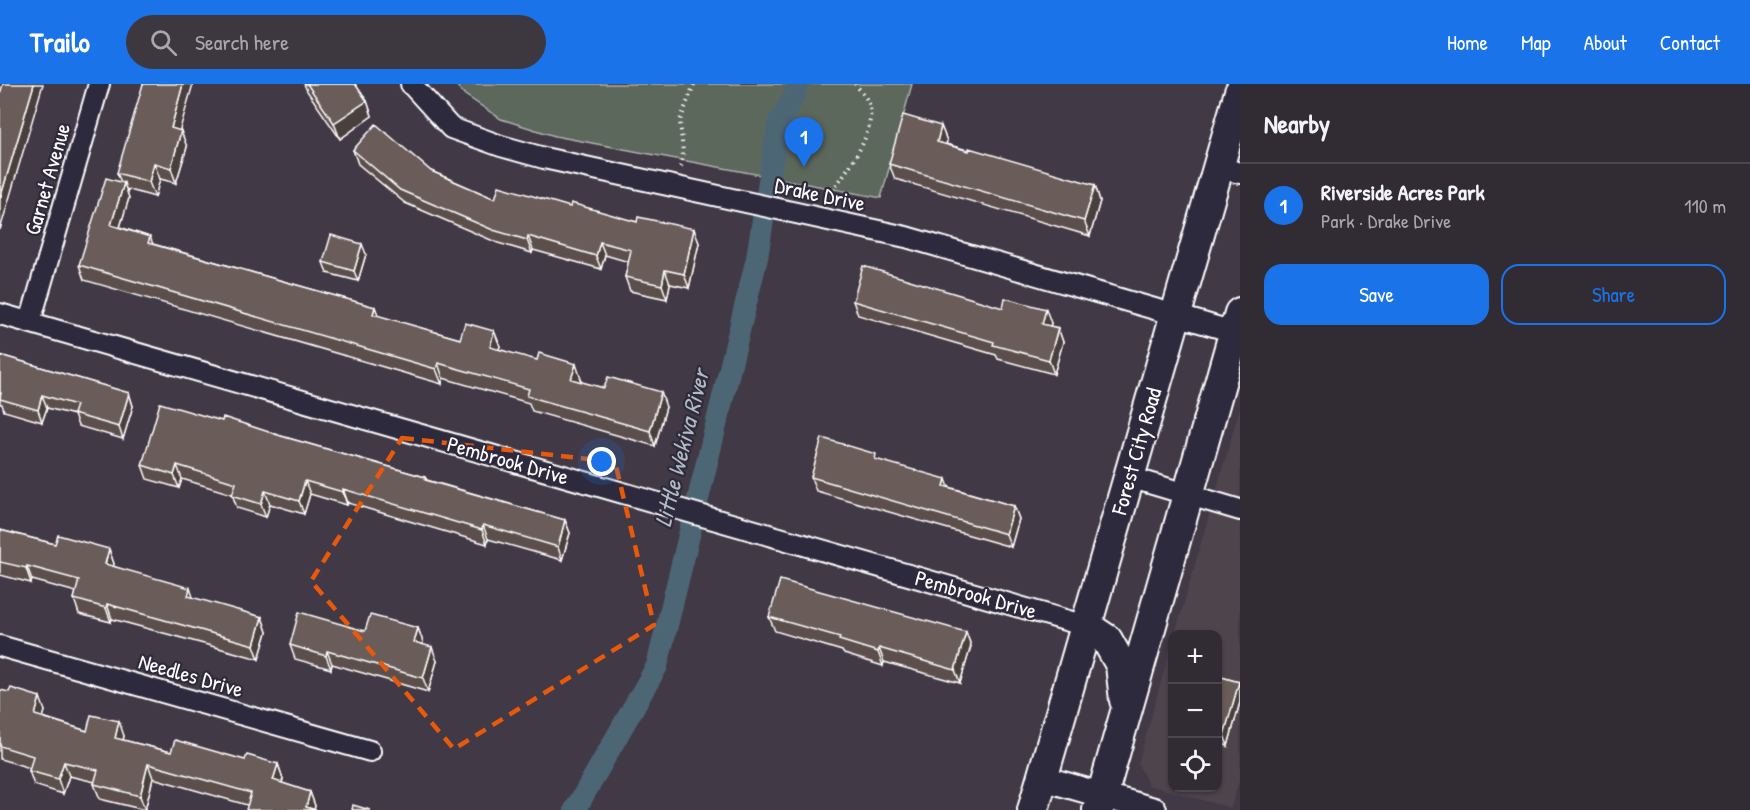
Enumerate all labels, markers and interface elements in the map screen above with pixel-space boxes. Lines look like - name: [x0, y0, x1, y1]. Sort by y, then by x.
- search box: [126, 15, 546, 69]
- text: Trailo: [30, 23, 90, 61]
- icon: search: [147, 26, 180, 59]
- text: Search here: [195, 27, 289, 57]
- text: Home: [1447, 28, 1488, 57]
- text: Map: [1521, 28, 1551, 57]
- text: About: [1584, 28, 1627, 57]
- text: Contact: [1660, 28, 1720, 57]
- text: Nearby: [1264, 106, 1330, 141]
- pin: 1: [784, 118, 824, 167]
- street label: Garnet Avenue: [17, 119, 77, 238]
- street label: Drake Drive: [772, 170, 868, 218]
- text: Riverside Acres Park: [1321, 177, 1485, 207]
- text: 1: [1280, 192, 1287, 219]
- text: 110 m: [1684, 192, 1726, 219]
- text: Park · Drake Drive: [1321, 207, 1451, 234]
- button: Save: [1264, 264, 1489, 325]
- button: Share: [1501, 264, 1726, 325]
- water label: Little Wekiva River: [646, 363, 717, 530]
- street label: Forest City Road: [1103, 384, 1169, 519]
- street label: Pembrook Drive: [444, 428, 573, 492]
- your location: [587, 447, 616, 476]
- street label: Pembrook Drive: [912, 562, 1041, 626]
- map controls: [1168, 630, 1222, 792]
- button: +: [1168, 630, 1222, 684]
- street label: Needles Drive: [135, 646, 247, 704]
- button: −: [1168, 684, 1222, 738]
- button: locate: [1168, 738, 1222, 792]

